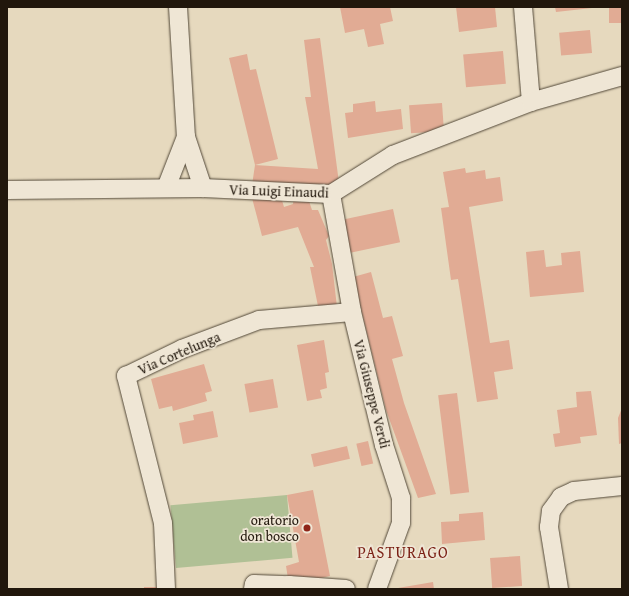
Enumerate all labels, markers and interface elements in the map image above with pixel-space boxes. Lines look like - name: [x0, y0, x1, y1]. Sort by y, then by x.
- street label: Via Luigi Einaudi: [229, 181, 329, 201]
- street label: Via Cortelunga: [135, 328, 223, 378]
- street label: Via Giuseppe Verdi: [350, 338, 394, 450]
- place label: oratorio don bosco: [240, 512, 299, 544]
- marker: oratorio don bosco: [302, 523, 312, 533]
- district label: PASTURAGO: [357, 542, 449, 562]

